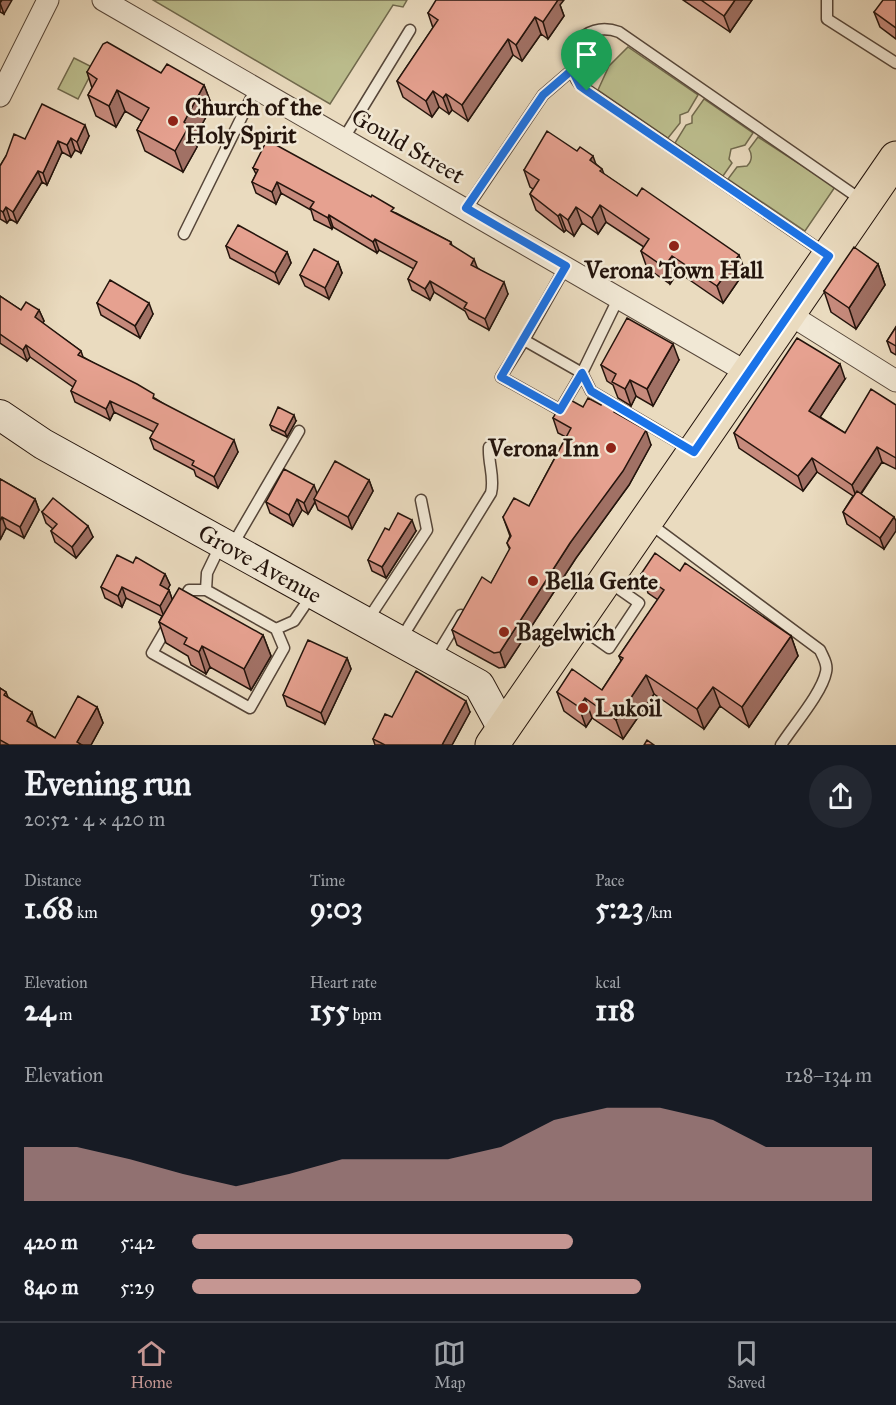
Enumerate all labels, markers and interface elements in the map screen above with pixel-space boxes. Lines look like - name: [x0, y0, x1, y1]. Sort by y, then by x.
- pin: [561, 29, 612, 91]
- icon: arrive: [570, 38, 603, 71]
- place label: Church of the Holy Spirit: [185, 92, 322, 150]
- street label: Gould Street: [346, 102, 470, 191]
- marker: Church of the Holy Spirit: [166, 114, 180, 128]
- marker: Verona Town Hall: [667, 239, 681, 253]
- place label: Verona Town Hall: [584, 255, 764, 285]
- place label: Verona Inn: [487, 433, 599, 463]
- marker: Verona Inn: [604, 441, 618, 455]
- street label: Grove Avenue: [193, 518, 327, 610]
- place label: Bella Gente: [545, 566, 658, 596]
- marker: Bella Gente: [526, 574, 540, 588]
- place label: Bagelwich: [516, 617, 616, 647]
- marker: Bagelwich: [497, 625, 511, 639]
- place label: Lukoil: [595, 693, 662, 723]
- marker: Lukoil: [576, 701, 590, 715]
- text: Evening run: [24, 764, 191, 804]
- button: share: [809, 765, 872, 828]
- text: 20:52 · 4 × 420 m: [24, 807, 165, 831]
- text: Distance: [24, 871, 81, 890]
- text: Time: [310, 871, 345, 890]
- text: Pace: [595, 871, 624, 890]
- text: 1.68: [24, 890, 73, 926]
- text: 9:03: [310, 890, 363, 926]
- text: 5:23: [595, 890, 644, 926]
- text: km: [73, 903, 98, 922]
- text: /km: [644, 903, 672, 922]
- text: Elevation: [24, 973, 88, 992]
- text: Heart rate: [310, 973, 377, 992]
- text: kcal: [595, 973, 620, 992]
- text: 24: [24, 992, 56, 1028]
- text: 155: [310, 992, 349, 1028]
- text: 118: [595, 992, 635, 1028]
- text: m: [56, 1005, 72, 1024]
- text: bpm: [349, 1005, 382, 1024]
- text: Elevation: [24, 1063, 103, 1087]
- text: 128–134 m: [785, 1063, 872, 1087]
- text: 420 m: [24, 1230, 78, 1254]
- text: 5:42: [120, 1230, 155, 1254]
- text: 840 m: [24, 1275, 79, 1299]
- text: 5:29: [120, 1275, 155, 1299]
- tab: Home: [131, 1337, 172, 1392]
- tab: Map: [433, 1337, 466, 1392]
- tab: Saved: [727, 1337, 765, 1392]

